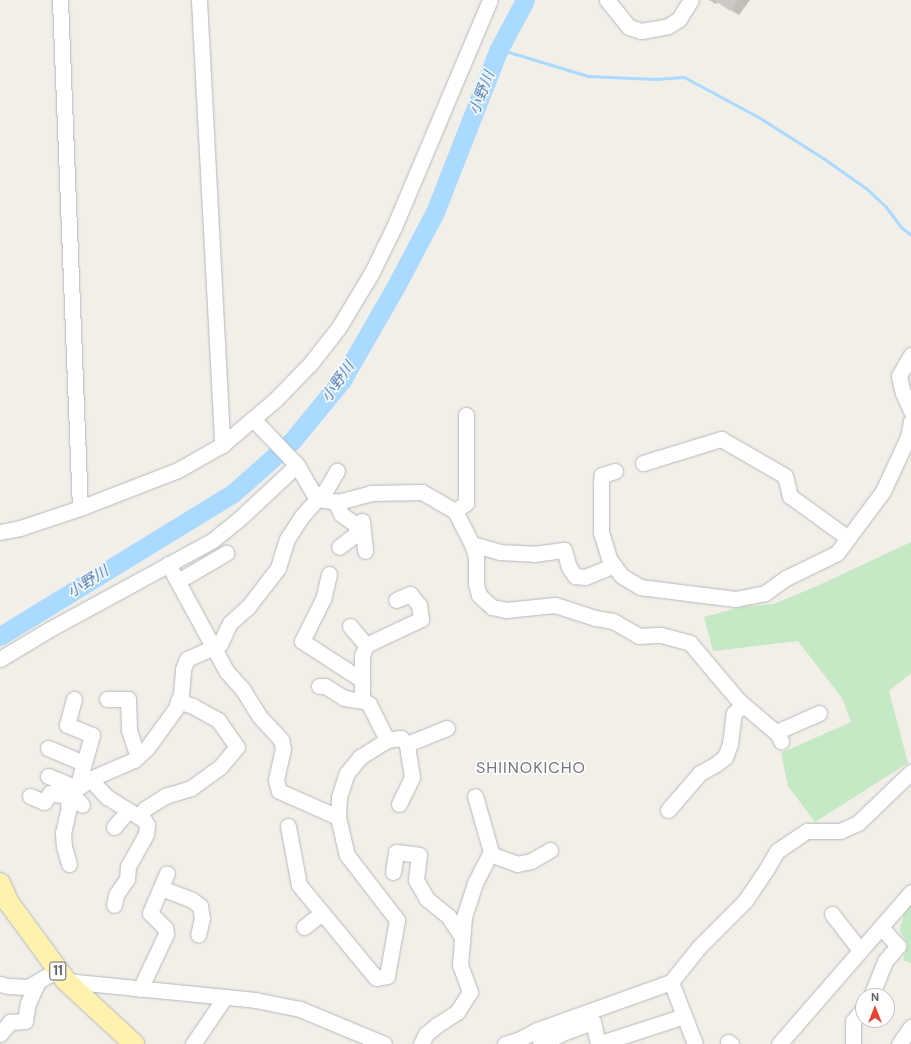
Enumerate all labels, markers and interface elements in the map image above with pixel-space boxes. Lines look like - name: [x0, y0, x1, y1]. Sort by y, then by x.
- water label: 小野川: [466, 69, 498, 117]
- water label: 小野川: [318, 358, 358, 406]
- water label: 小野川: [64, 562, 112, 602]
- district label: SHIINOKICHO: [476, 758, 586, 778]
- road number: 11: [49, 960, 67, 982]
- north arrow: [855, 988, 895, 1028]
- text: N: [871, 990, 879, 1004]

